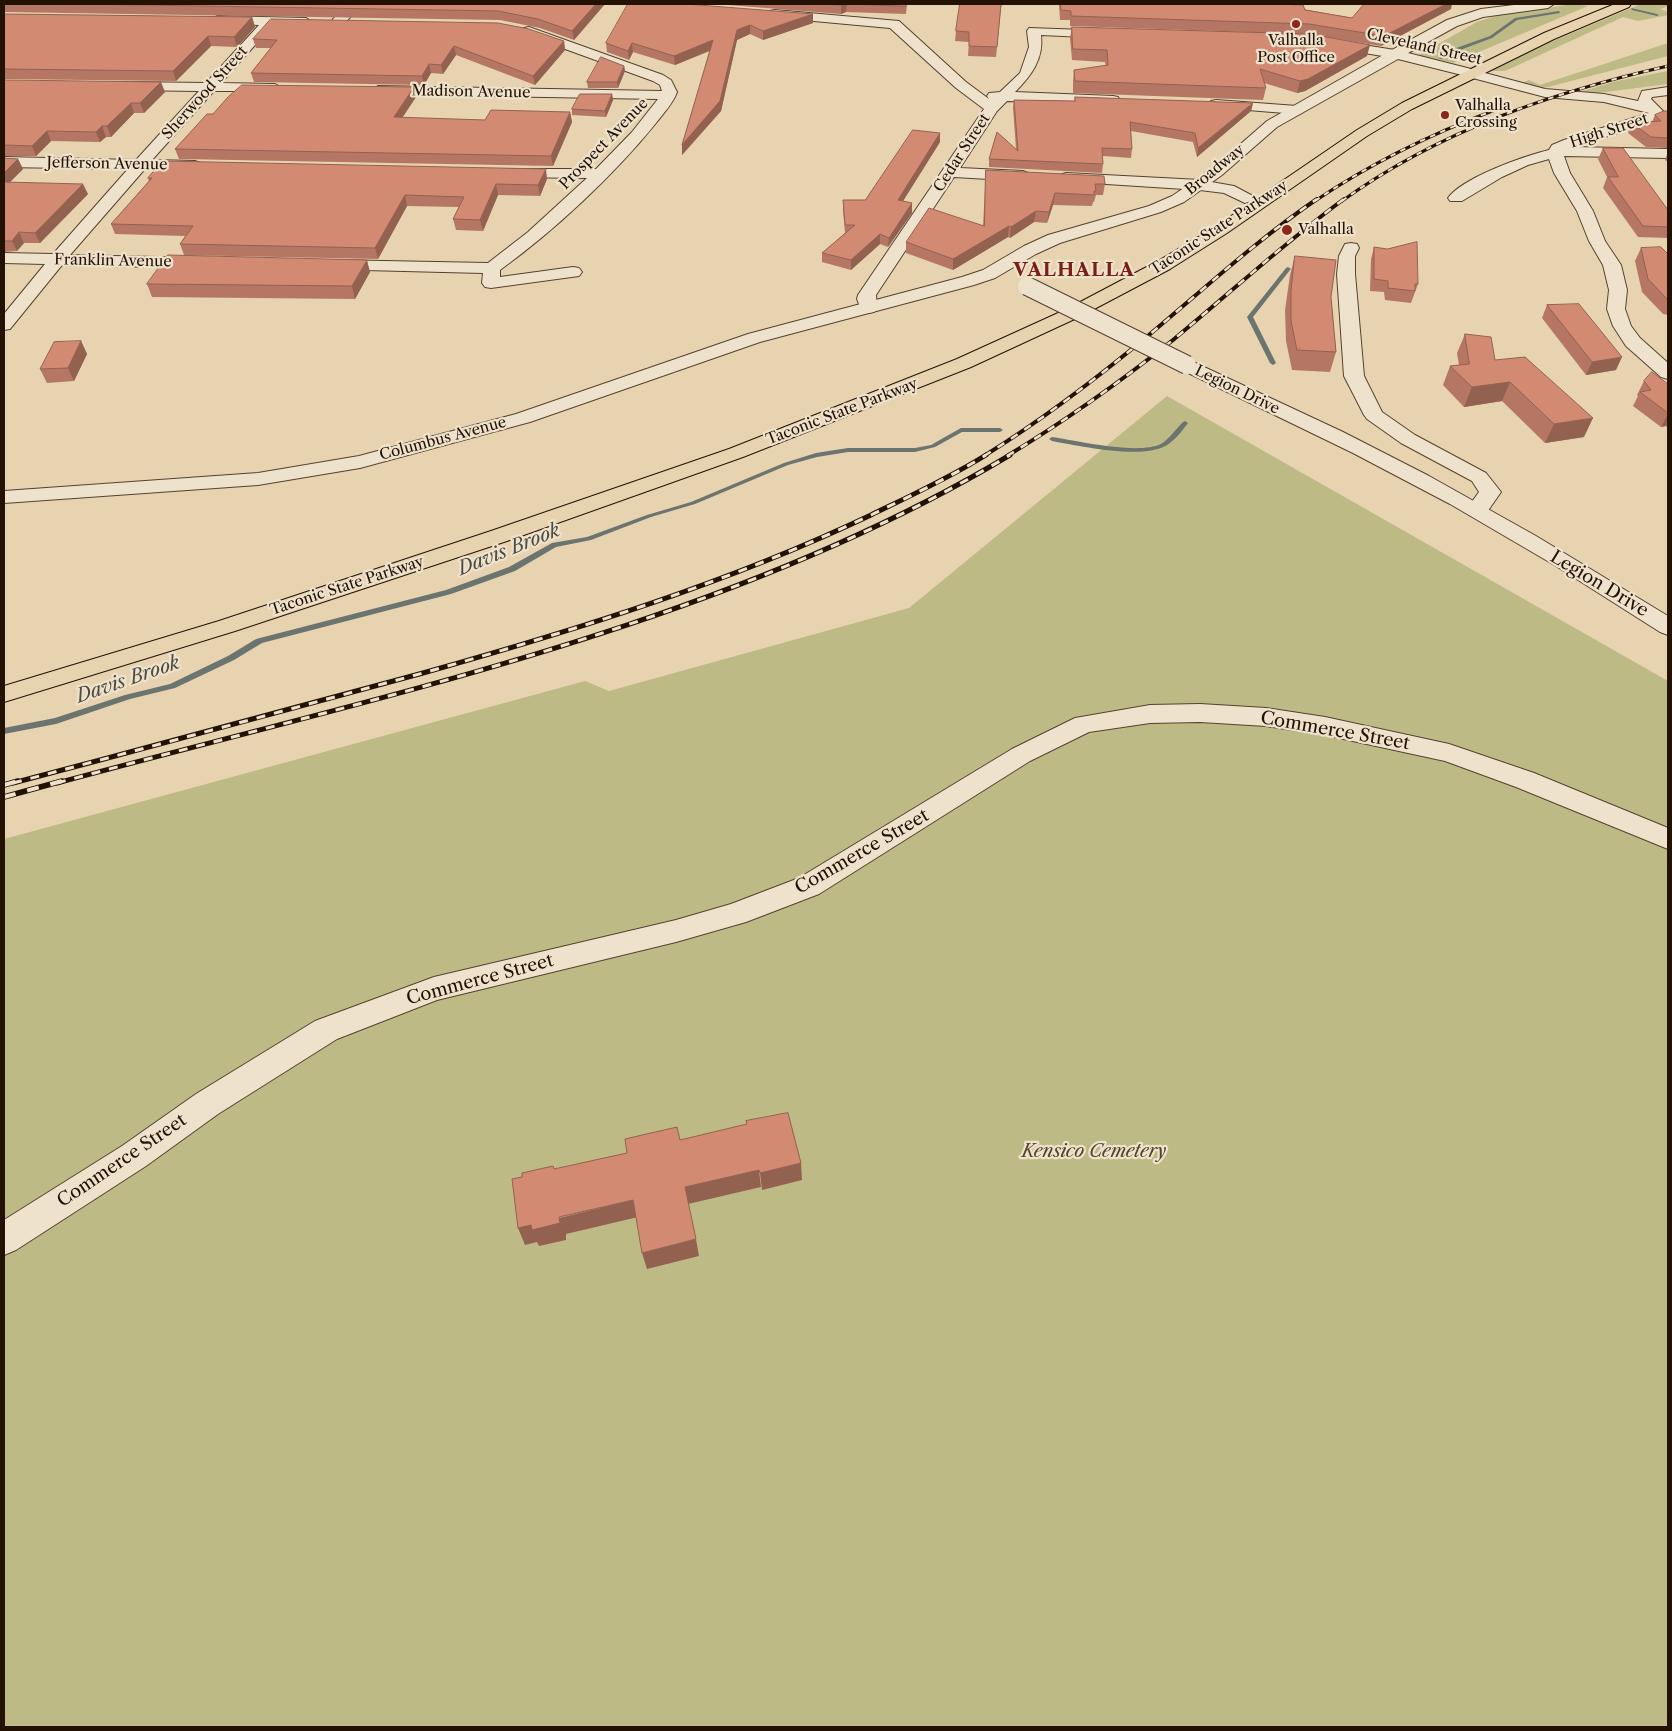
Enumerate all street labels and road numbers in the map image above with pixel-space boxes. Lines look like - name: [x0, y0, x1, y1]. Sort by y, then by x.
- street label: Cleveland Street: [1365, 25, 1483, 69]
- street label: Sherwood Street: [158, 43, 252, 143]
- street label: Madison Avenue: [411, 82, 531, 102]
- street label: Prospect Avenue: [556, 95, 652, 193]
- street label: Cedar Street: [930, 110, 994, 196]
- street label: High Street: [1568, 110, 1650, 152]
- street label: Broadway: [1182, 141, 1248, 199]
- street label: Jefferson Avenue: [46, 154, 168, 174]
- street label: Taconic State Parkway: [1147, 177, 1291, 279]
- street label: Franklin Avenue: [54, 251, 172, 271]
- street label: Legion Drive: [1192, 362, 1282, 418]
- street label: Taconic State Parkway: [764, 375, 920, 449]
- street label: Columbus Avenue: [378, 413, 508, 465]
- street label: Legion Drive: [1546, 546, 1652, 622]
- street label: Taconic State Parkway: [268, 553, 426, 619]
- street label: Commerce Street: [1259, 707, 1411, 755]
- street label: Commerce Street: [791, 805, 933, 899]
- street label: Commerce Street: [404, 950, 556, 1010]
- street label: Commerce Street: [53, 1110, 191, 1212]

